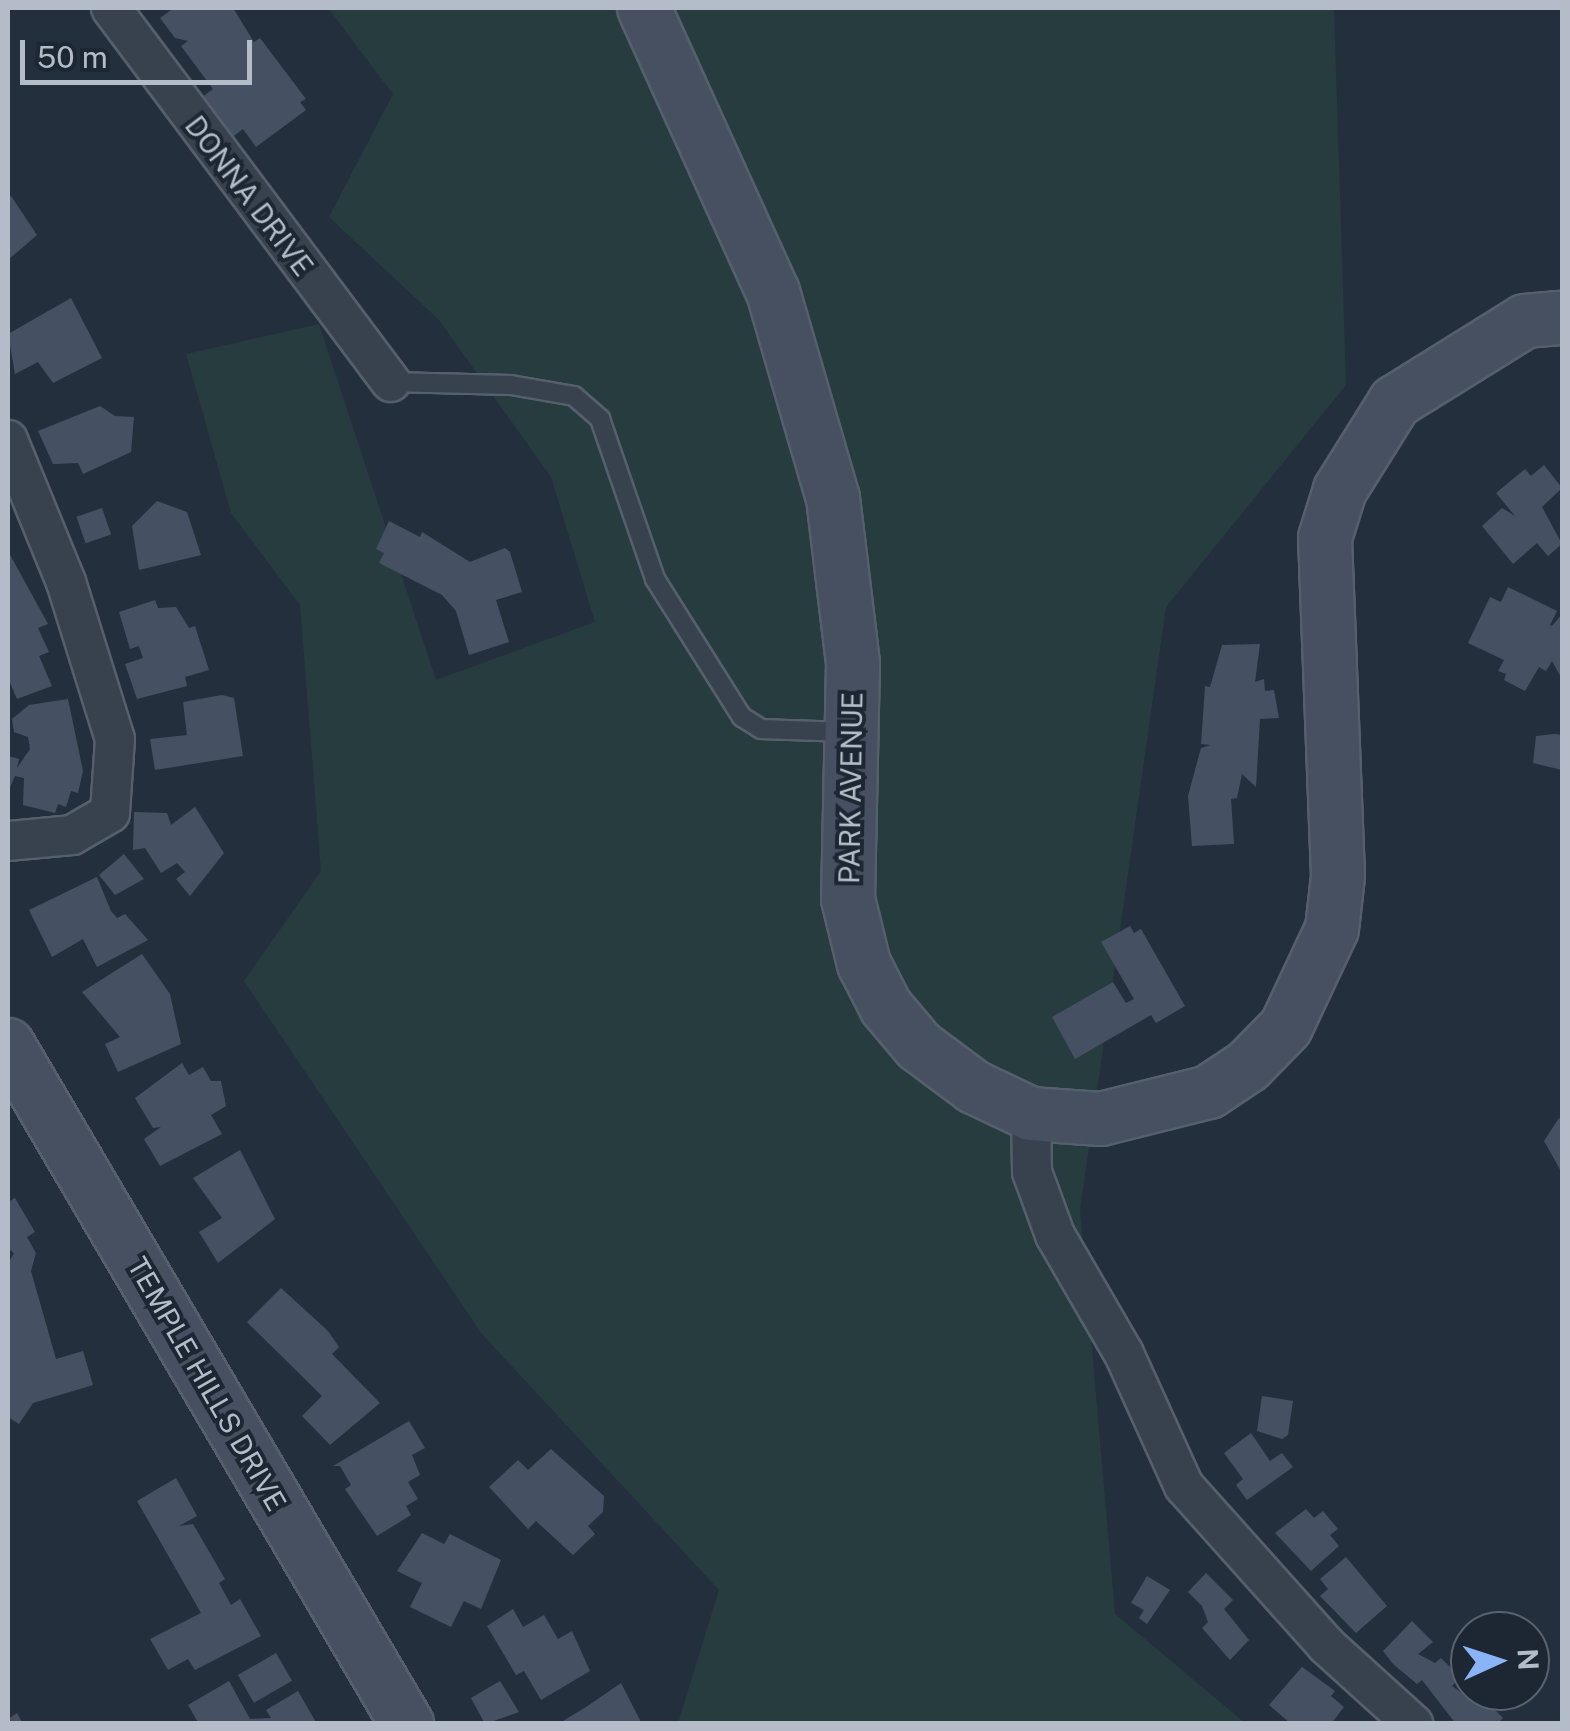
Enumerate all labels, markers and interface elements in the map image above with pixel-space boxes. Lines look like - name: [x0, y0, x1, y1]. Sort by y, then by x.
- scale bar: [25, 20, 258, 82]
- text: 50 m: [37, 39, 108, 75]
- street label: DONNA DRIVE: [178, 109, 320, 283]
- street label: PARK AVENUE: [833, 692, 869, 884]
- street label: TEMPLE HILLS DRIVE: [121, 1251, 293, 1517]
- north arrow: [1450, 1611, 1550, 1711]
- text: N: [1511, 1648, 1546, 1671]

